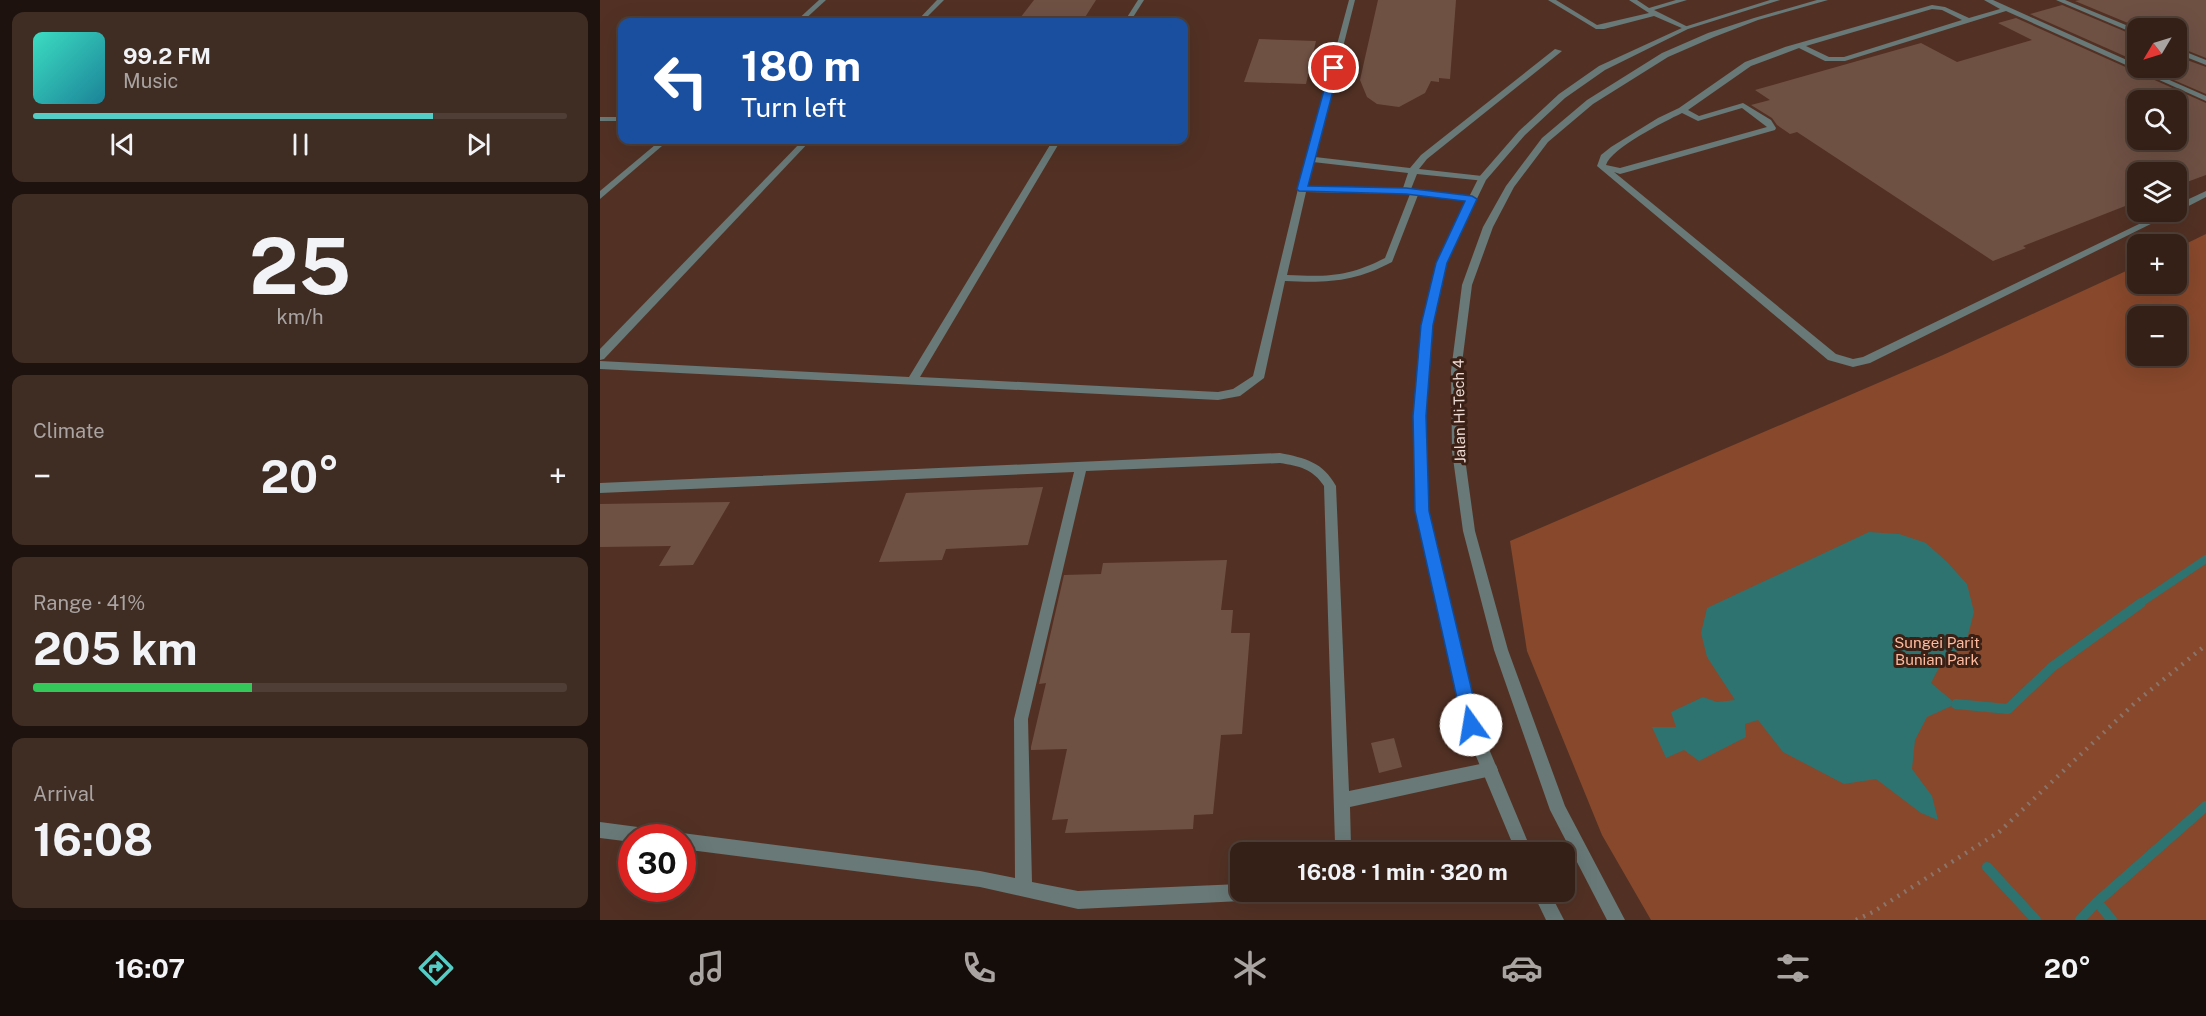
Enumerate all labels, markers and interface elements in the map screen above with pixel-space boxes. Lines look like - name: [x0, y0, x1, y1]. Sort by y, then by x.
- north arrow: [2127, 18, 2187, 78]
- map controls: [2127, 18, 2187, 366]
- text: 180 m: [741, 41, 861, 90]
- icon: left: [642, 42, 720, 120]
- pin: [1308, 42, 1359, 93]
- text: 99.2 FM: [123, 43, 211, 69]
- icon: arrive: [1317, 51, 1350, 84]
- text: Music: [123, 69, 178, 93]
- button: search: [2127, 90, 2187, 150]
- text: Turn left: [741, 91, 847, 123]
- icon: previous: [106, 128, 139, 161]
- icon: pause: [284, 128, 317, 161]
- icon: next: [462, 128, 495, 161]
- button: layers: [2127, 162, 2187, 222]
- text: 25: [249, 220, 351, 312]
- button: +: [2127, 234, 2187, 294]
- text: km/h: [276, 305, 324, 329]
- button: −: [2127, 306, 2187, 366]
- street label: Jalan Hi-Tech 4: [1450, 359, 1468, 463]
- text: Climate: [33, 419, 105, 443]
- text: 20°: [261, 450, 339, 503]
- text: −: [33, 457, 51, 495]
- text: +: [549, 457, 567, 495]
- text: Range · 41%: [33, 591, 145, 615]
- text: 205 km: [33, 622, 197, 675]
- park label: Sungei Parit Bunian Park: [1894, 634, 1980, 668]
- position arrow: [1439, 693, 1503, 757]
- text: Arrival: [33, 782, 95, 806]
- text: 16:08: [33, 813, 153, 866]
- speed limit sign: 30: [618, 824, 696, 902]
- text: 16:08 · 1 min · 320 m: [1297, 859, 1508, 885]
- icon: directions: [415, 947, 457, 989]
- icon: music: [686, 947, 728, 989]
- icon: phone: [958, 947, 1000, 989]
- icon: climate: [1229, 947, 1271, 989]
- icon: car: [1501, 947, 1543, 989]
- icon: filters: [1772, 947, 1814, 989]
- text: 16:07: [115, 952, 185, 984]
- text: 20°: [2044, 952, 2091, 984]

